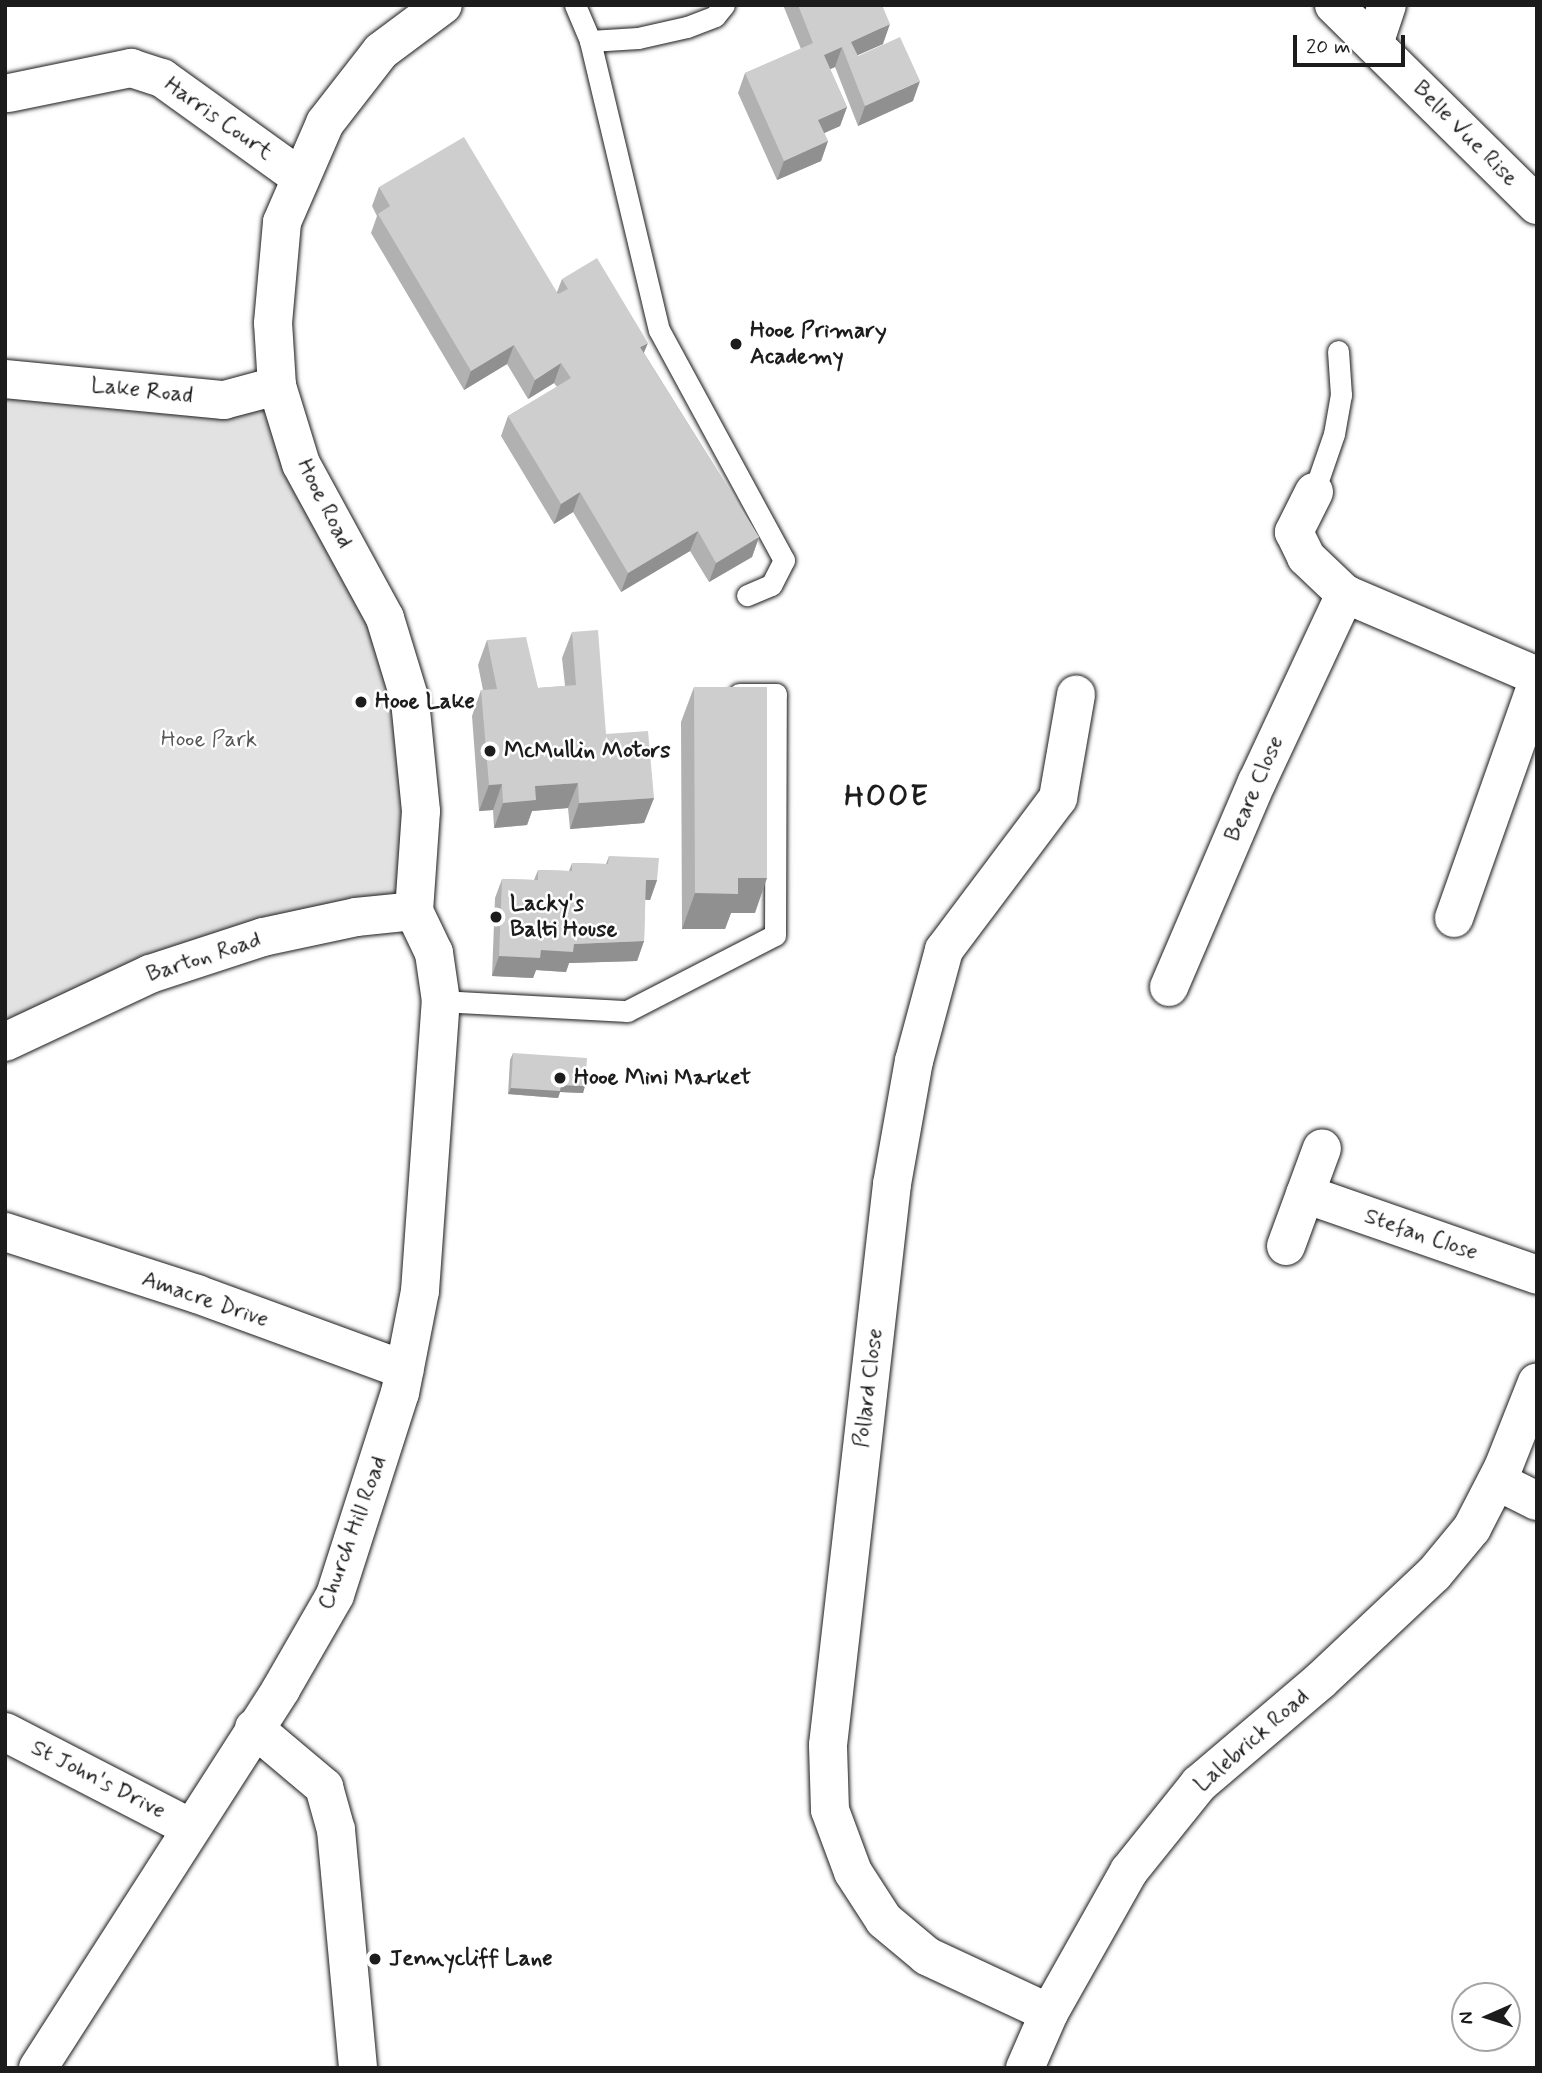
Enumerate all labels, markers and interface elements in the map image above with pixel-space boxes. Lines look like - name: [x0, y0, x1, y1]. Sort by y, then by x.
- scale bar: [1297, 21, 1409, 65]
- text: 20 m: [1306, 33, 1351, 61]
- street label: Harris Court: [159, 72, 277, 166]
- street label: Belle Vue Rise: [1408, 77, 1522, 191]
- place label: Hooe Primary Academy: [750, 317, 887, 371]
- marker: Hooe Primary Academy: [728, 336, 744, 352]
- street label: Lake Road: [90, 372, 194, 410]
- street label: Hooe Road: [290, 455, 358, 553]
- place label: Hooe Lake: [375, 688, 475, 716]
- marker: Hooe Lake: [353, 694, 369, 710]
- park label: Hooe Park: [161, 726, 257, 754]
- street label: Beare Close: [1219, 732, 1291, 846]
- place label: McMullin Motors: [504, 737, 667, 765]
- marker: McMullin Motors: [482, 743, 498, 759]
- district label: HOOE: [845, 779, 929, 815]
- place label: Lacky's Balti House: [510, 890, 617, 944]
- marker: Lacky's Balti House: [488, 909, 504, 925]
- street label: Barton Road: [143, 927, 265, 989]
- place label: Hooe Mini Market: [574, 1064, 751, 1092]
- marker: Hooe Mini Market: [552, 1070, 568, 1086]
- street label: Stefan Close: [1359, 1202, 1483, 1268]
- street label: Amacre Drive: [138, 1265, 272, 1335]
- street label: Pollard Close: [848, 1327, 890, 1449]
- street label: Church Hill Road: [312, 1452, 394, 1614]
- street label: Lalebrick Road: [1189, 1683, 1315, 1799]
- street label: St John's Drive: [24, 1733, 172, 1827]
- place label: Jennycliff Lane: [389, 1945, 554, 1973]
- marker: Jennycliff Lane: [367, 1951, 383, 1967]
- north arrow: [1451, 1982, 1521, 2052]
- text: N: [1454, 2011, 1479, 2025]

